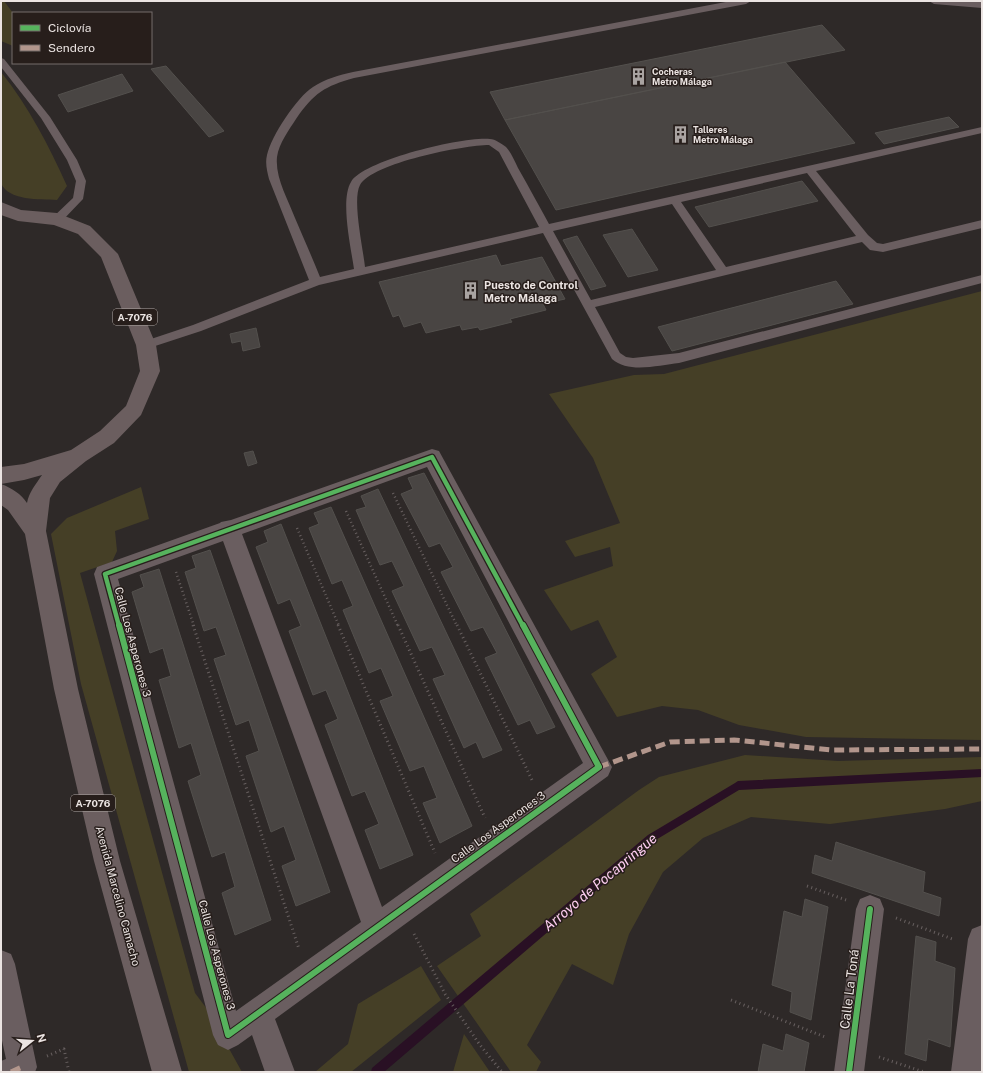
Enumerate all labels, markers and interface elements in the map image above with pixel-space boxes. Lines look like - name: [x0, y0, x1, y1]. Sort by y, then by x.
- legend: [12, 12, 152, 64]
- text: Ciclovía: [48, 21, 91, 35]
- text: Sendero: [48, 41, 95, 55]
- place label: Cocheras Metro Málaga: [652, 66, 712, 87]
- building icon: Cocheras Metro Málaga: [629, 67, 649, 87]
- place label: Talleres Metro Málaga: [693, 124, 753, 145]
- building icon: Talleres Metro Málaga: [670, 125, 690, 145]
- place label: Puesto de Control Metro Málaga: [484, 279, 578, 304]
- building icon: Puesto de Control Metro Málaga: [461, 281, 481, 301]
- road number: A-7076: [113, 309, 157, 325]
- street label: Calle Los Asperones 3: [113, 586, 153, 698]
- street label: Calle Los Asperones 3: [449, 789, 547, 865]
- road number: A-7076: [71, 795, 115, 811]
- street label: Avenida Marcelino Camacho: [94, 825, 142, 967]
- water label: Arroyo de Pocapringue: [540, 830, 660, 934]
- street label: Calle Los Asperones 3: [197, 899, 237, 1011]
- street label: Calle La Toná: [837, 948, 862, 1030]
- north arrow: [12, 1021, 52, 1061]
- text: N: [35, 1032, 49, 1044]

